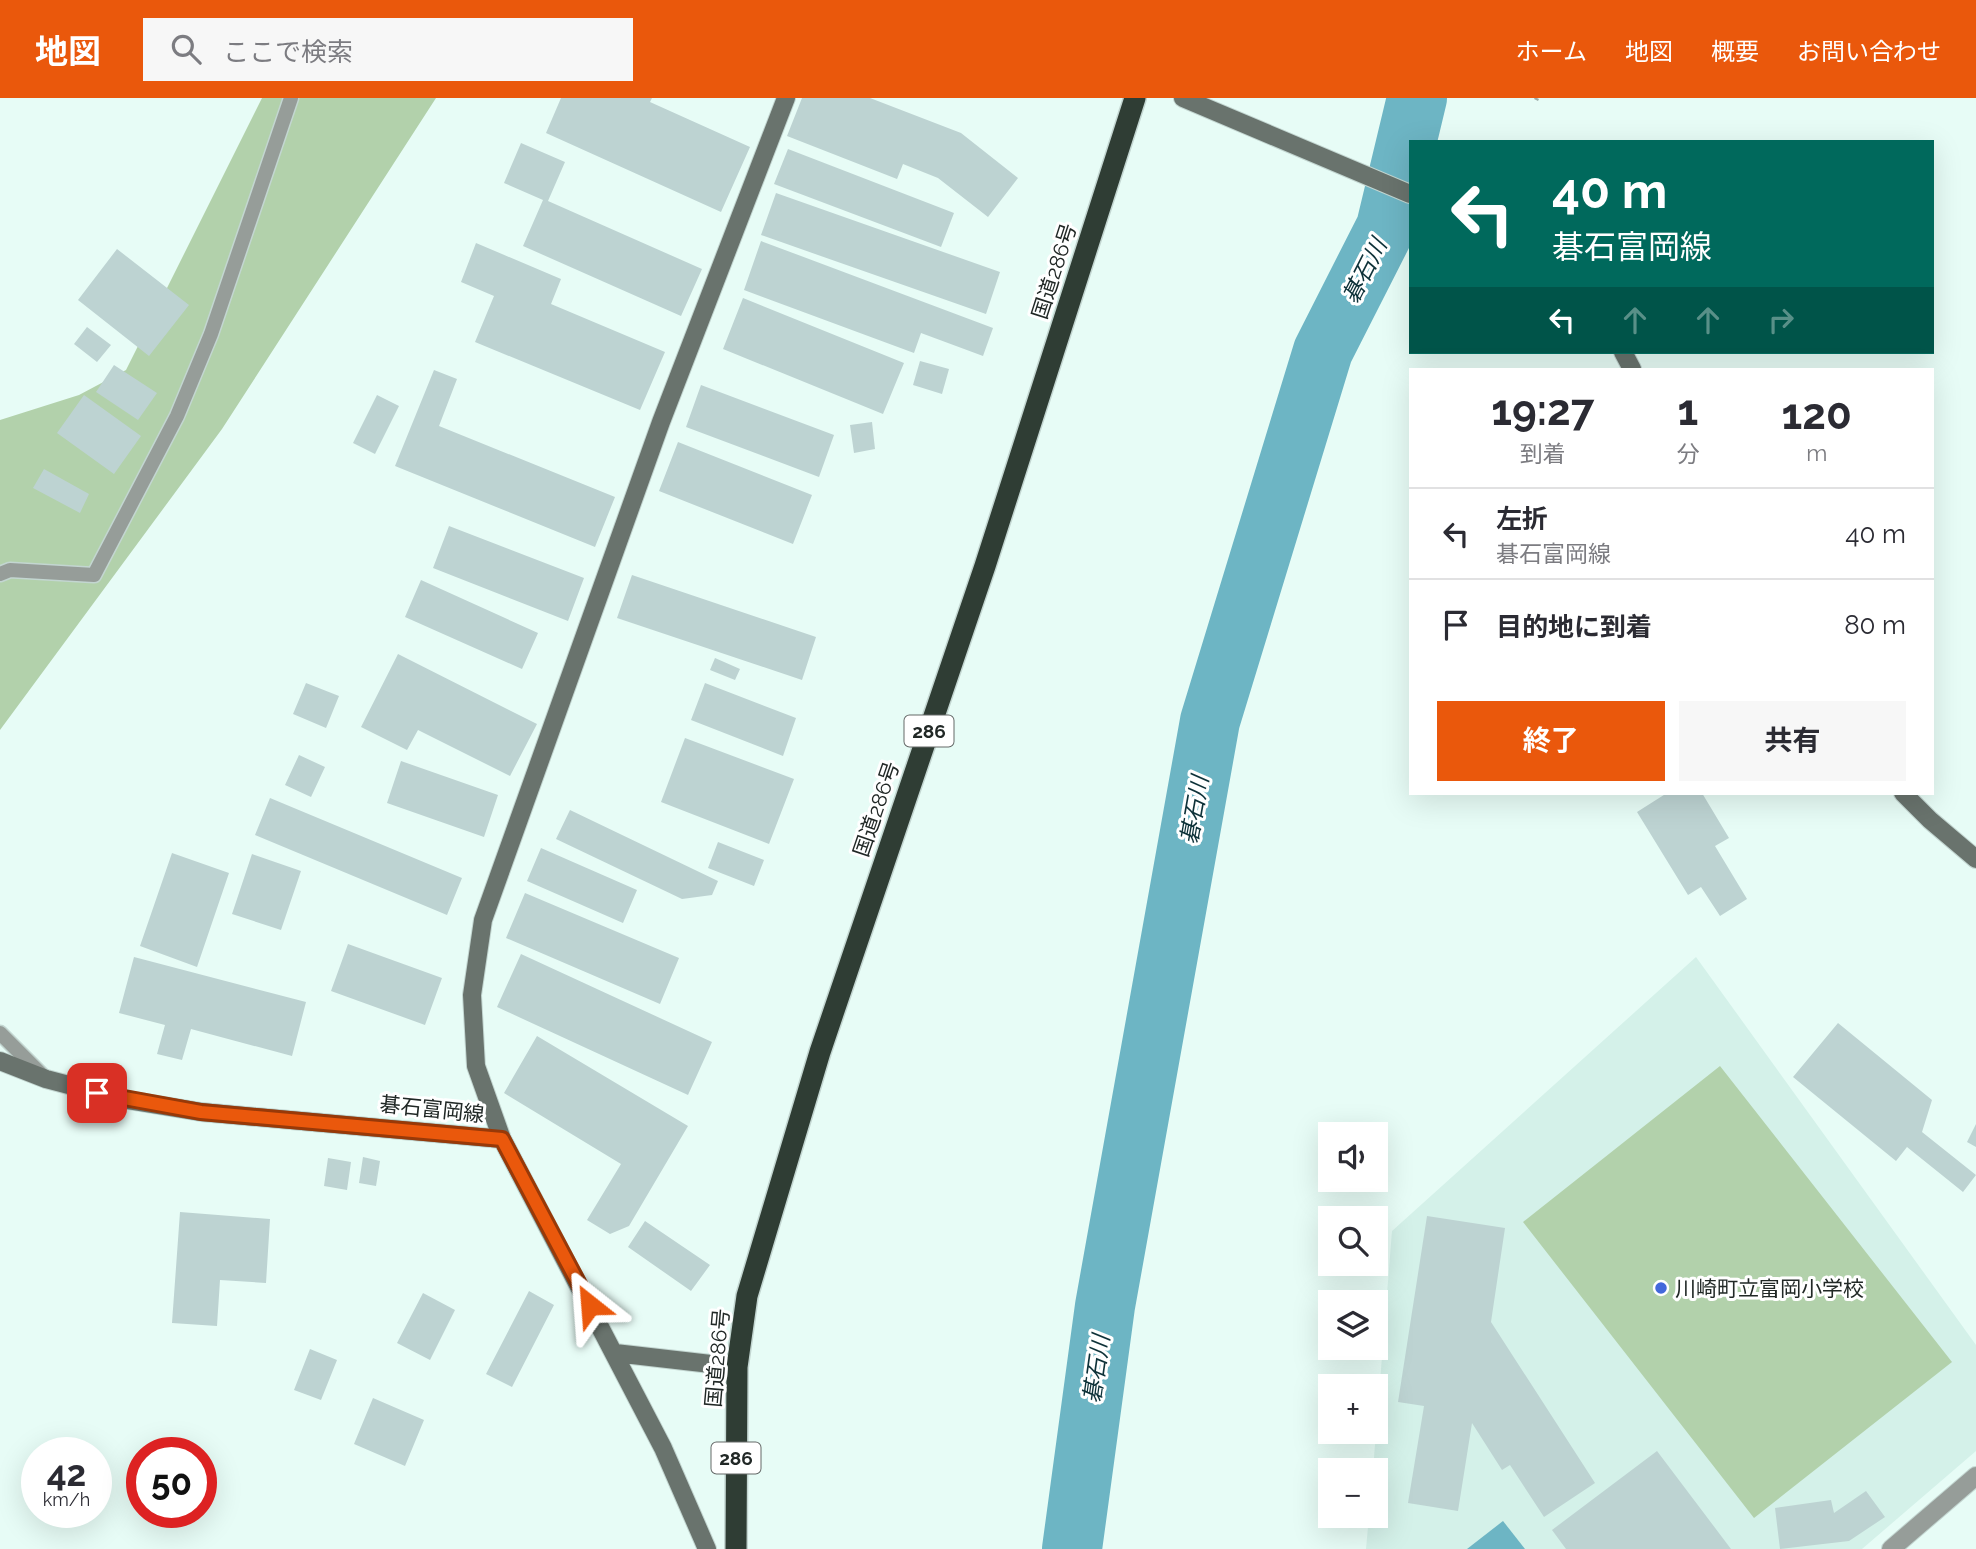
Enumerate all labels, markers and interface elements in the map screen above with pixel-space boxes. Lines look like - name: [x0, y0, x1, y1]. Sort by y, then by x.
- search box: [143, 18, 633, 81]
- icon: search: [167, 30, 205, 68]
- text: 地図: [35, 32, 101, 71]
- text: ここで検索: [223, 37, 353, 67]
- text: ホーム: [1516, 37, 1587, 66]
- text: 地図: [1625, 37, 1673, 66]
- text: 概要: [1711, 37, 1759, 66]
- text: お問い合わせ: [1797, 37, 1941, 66]
- text: 40 m: [1552, 162, 1667, 219]
- icon: left: [1437, 168, 1528, 259]
- street label: 国道286号: [1027, 220, 1081, 322]
- text: 碁石富岡線: [1552, 228, 1712, 265]
- water label: 碁石川: [1336, 231, 1393, 308]
- icon: left: [1543, 301, 1581, 339]
- icon: ahead: [1616, 301, 1654, 339]
- icon: ahead: [1689, 301, 1727, 339]
- icon: right: [1762, 301, 1800, 339]
- text: 19:27: [1491, 386, 1594, 435]
- text: 1: [1678, 386, 1698, 435]
- text: 120: [1782, 390, 1852, 439]
- text: m: [1806, 439, 1827, 466]
- text: 到着: [1520, 440, 1566, 467]
- text: 分: [1676, 440, 1699, 467]
- text: 左折: [1496, 504, 1548, 534]
- icon: left: [1437, 515, 1475, 553]
- text: 40 m: [1845, 519, 1906, 549]
- text: 碁石富岡線: [1496, 540, 1611, 567]
- icon: arrive: [1437, 606, 1475, 644]
- text: 80 m: [1844, 610, 1906, 640]
- text: 目的地に到着: [1496, 612, 1652, 642]
- button: 終了: [1437, 701, 1665, 781]
- button: 共有: [1679, 701, 1906, 781]
- road number: 286: [904, 716, 954, 746]
- street label: 国道286号: [848, 758, 904, 860]
- water label: 碁石川: [1175, 771, 1214, 846]
- pin: [67, 1063, 127, 1123]
- icon: arrive: [78, 1074, 116, 1112]
- street label: 碁石富岡線: [378, 1091, 486, 1127]
- map controls: [1318, 1122, 1388, 1528]
- button: sound: [1318, 1122, 1388, 1192]
- button: search: [1318, 1206, 1388, 1276]
- position arrow: [553, 1268, 627, 1342]
- place label: 川崎町立富岡小学校: [1675, 1276, 1864, 1301]
- marker: 川崎町立富岡小学校: [1653, 1280, 1669, 1296]
- button: layers: [1318, 1290, 1388, 1360]
- street label: 国道286号: [700, 1308, 734, 1408]
- water label: 碁石川: [1078, 1330, 1115, 1405]
- button: +: [1318, 1374, 1388, 1444]
- speed limit sign: 50: [126, 1437, 217, 1528]
- road number: 286: [712, 1442, 760, 1474]
- text: 42: [47, 1453, 86, 1494]
- button: −: [1318, 1458, 1388, 1528]
- text: km/h: [43, 1489, 90, 1510]

